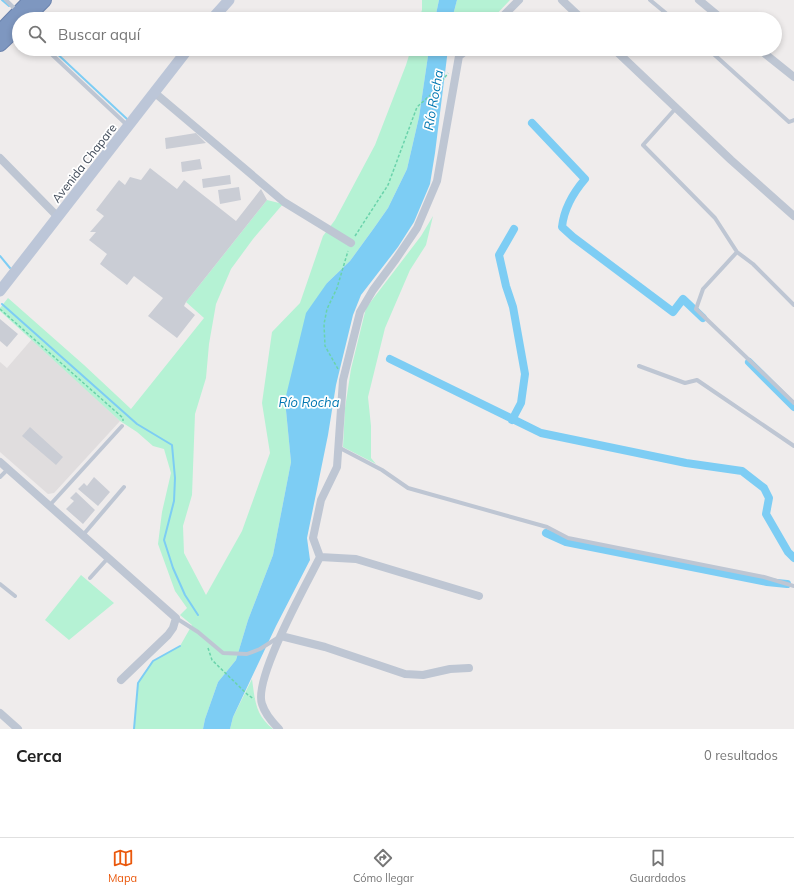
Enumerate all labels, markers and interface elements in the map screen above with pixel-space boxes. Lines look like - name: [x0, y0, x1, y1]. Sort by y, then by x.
- search box: [12, 12, 782, 56]
- icon: search: [26, 23, 48, 45]
- text: Buscar aquí: [58, 25, 140, 44]
- water label: Río Rocha: [420, 68, 446, 131]
- street label: Avenida Chapare: [48, 120, 120, 206]
- water label: Río Rocha: [278, 394, 340, 410]
- text: Cerca: [16, 745, 62, 766]
- text: 0 resultados: [704, 747, 778, 763]
- tab: Mapa: [108, 847, 137, 885]
- tab: Cómo llegar: [353, 847, 414, 885]
- tab: Guardados: [630, 847, 686, 885]

